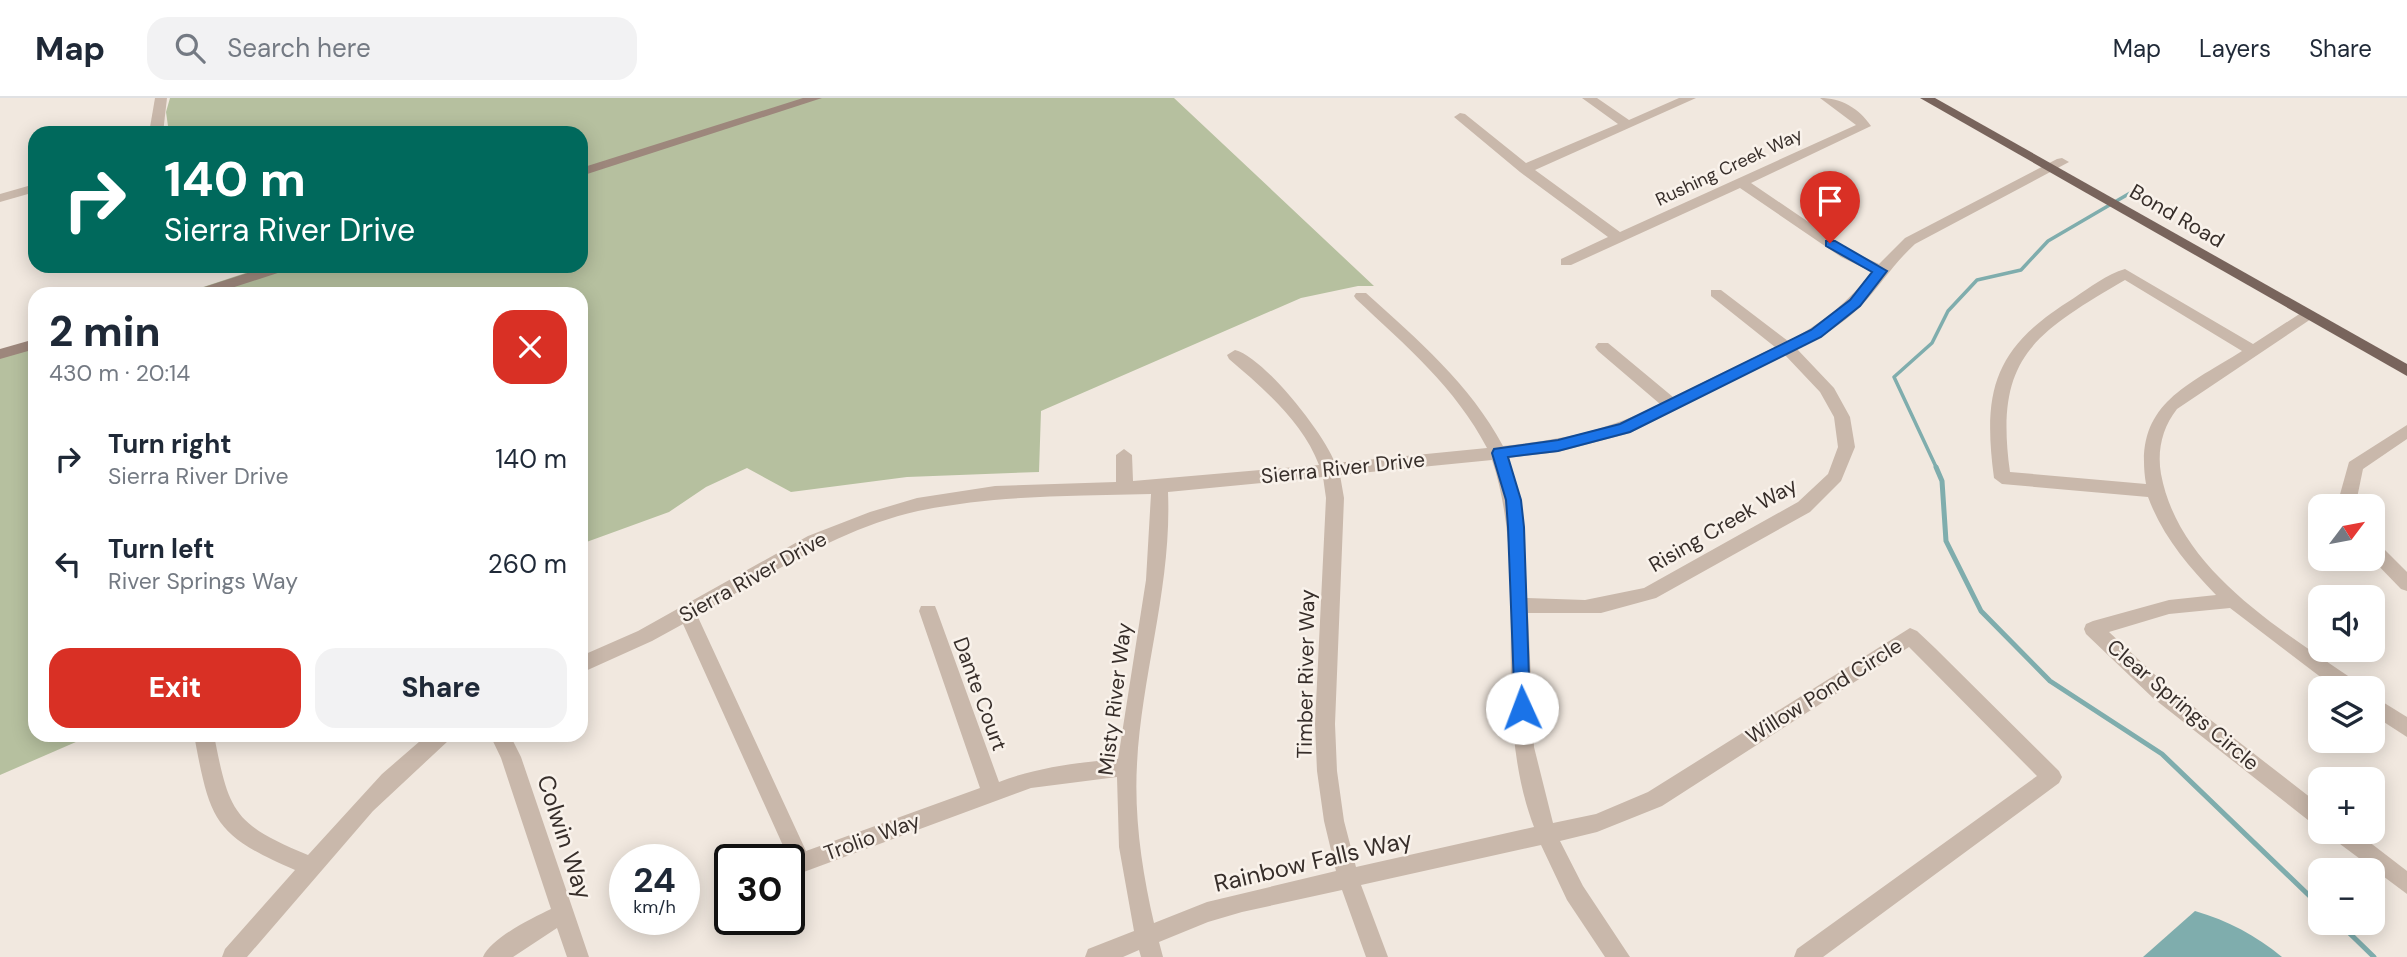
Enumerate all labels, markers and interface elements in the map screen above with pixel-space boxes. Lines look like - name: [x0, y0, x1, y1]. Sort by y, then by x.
- search box: [147, 17, 637, 80]
- text: Map: [35, 27, 105, 70]
- icon: search: [171, 29, 209, 67]
- text: Search here: [227, 31, 371, 65]
- text: Map: [2113, 33, 2161, 64]
- text: Layers: [2199, 33, 2271, 64]
- text: Share: [2309, 33, 2372, 64]
- street label: Rushing Creek Way: [1652, 122, 1806, 212]
- text: 140 m: [164, 147, 306, 211]
- icon: right: [49, 154, 140, 245]
- pin: [1800, 171, 1860, 243]
- street label: Bond Road: [2125, 178, 2229, 254]
- icon: arrive: [1811, 182, 1849, 220]
- text: Sierra River Drive: [164, 209, 415, 251]
- text: 2 min: [49, 304, 160, 359]
- button: close: [493, 310, 567, 384]
- text: 430 m · 20:14: [49, 358, 190, 388]
- text: Turn right: [108, 427, 232, 461]
- icon: right: [49, 440, 87, 478]
- text: 140 m: [495, 442, 567, 476]
- street label: Sierra River Drive: [1260, 445, 1426, 491]
- text: Sierra River Drive: [108, 461, 288, 491]
- street label: Rising Creek Way: [1644, 471, 1803, 579]
- north arrow: [2308, 494, 2385, 570]
- map controls: [2308, 494, 2385, 935]
- street label: Sierra River Drive: [674, 525, 832, 629]
- text: Turn left: [108, 532, 215, 566]
- icon: left: [49, 545, 87, 583]
- text: 260 m: [488, 547, 567, 581]
- text: River Springs Way: [108, 566, 298, 596]
- button: sound: [2308, 585, 2385, 662]
- street label: Timber River Way: [1291, 589, 1321, 759]
- street label: Misty River Way: [1092, 621, 1138, 777]
- street label: Willow Pond Circle: [1741, 632, 1908, 750]
- street label: Dante Court: [947, 633, 1013, 755]
- street label: Clear Springs Circle: [2101, 633, 2265, 777]
- button: Exit: [49, 648, 301, 728]
- button: Share: [315, 648, 567, 728]
- position arrow: [1485, 671, 1559, 745]
- button: layers: [2308, 676, 2385, 753]
- button: +: [2308, 767, 2385, 844]
- street label: Colwin Way: [530, 771, 600, 903]
- street label: Trolio Way: [820, 807, 924, 867]
- street label: Rainbow Falls Way: [1211, 823, 1415, 899]
- speed limit sign: 30: [714, 844, 805, 935]
- text: 24: [633, 857, 676, 903]
- button: −: [2308, 858, 2385, 935]
- text: km/h: [633, 895, 676, 919]

